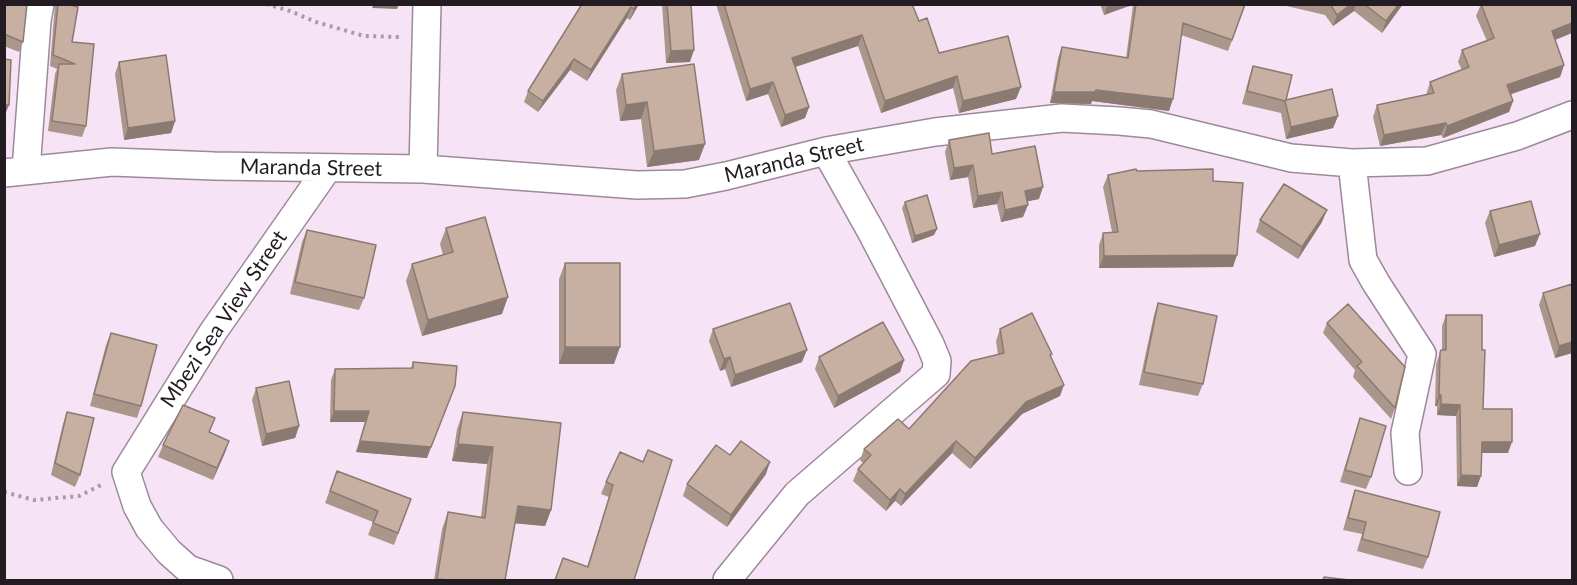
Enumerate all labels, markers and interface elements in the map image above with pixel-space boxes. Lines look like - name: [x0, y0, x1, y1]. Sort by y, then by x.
- street label: Maranda Street: [722, 132, 866, 188]
- street label: Maranda Street: [240, 154, 382, 182]
- street label: Mbezi Sea View Street: [155, 226, 293, 412]

